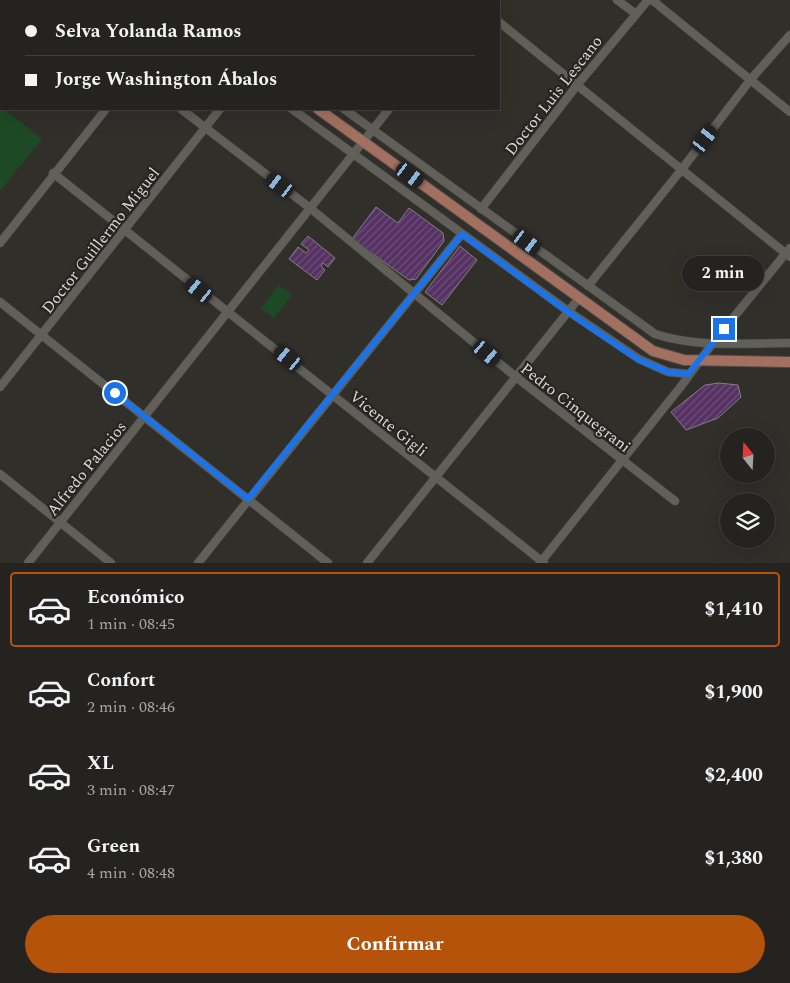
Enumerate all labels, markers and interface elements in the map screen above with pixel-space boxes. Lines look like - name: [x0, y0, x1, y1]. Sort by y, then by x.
- text: Selva Yolanda Ramos: [55, 17, 242, 46]
- street label: Doctor Luis Lescano: [499, 30, 608, 161]
- text: Jorge Washington Ábalos: [55, 65, 277, 94]
- car: [689, 123, 720, 155]
- car: [393, 160, 426, 190]
- street label: Doctor Guillermo Miguel: [36, 162, 166, 319]
- car: [263, 170, 296, 200]
- car: [510, 227, 543, 257]
- callout: 2 min: [683, 256, 765, 292]
- text: 2 min: [702, 261, 744, 285]
- car: [182, 275, 215, 305]
- route end: [713, 318, 735, 340]
- car: [470, 338, 503, 368]
- car: [271, 343, 304, 373]
- street label: Pedro Cinquegrani: [515, 357, 636, 459]
- route start: [104, 382, 126, 404]
- street label: Vicente Gigli: [344, 385, 433, 463]
- street label: Alfredo Palacios: [41, 416, 133, 521]
- north arrow: [720, 428, 775, 482]
- map controls: [720, 428, 775, 548]
- button: layers: [720, 493, 775, 548]
- text: Económico: [87, 583, 184, 612]
- icon: car: [27, 587, 72, 632]
- text: $1,410: [705, 595, 763, 624]
- text: 1 min · 08:45: [87, 612, 175, 636]
- text: Confort: [87, 666, 155, 695]
- icon: car: [27, 670, 72, 715]
- text: $1,900: [705, 678, 763, 707]
- text: 2 min · 08:46: [87, 695, 175, 719]
- text: XL: [87, 749, 114, 778]
- icon: car: [27, 753, 72, 798]
- text: $2,400: [705, 761, 763, 790]
- text: 3 min · 08:47: [87, 778, 175, 802]
- text: Green: [87, 832, 140, 861]
- icon: car: [27, 836, 72, 881]
- text: $1,380: [705, 844, 763, 873]
- text: 4 min · 08:48: [87, 861, 175, 885]
- button: Confirmar: [25, 915, 765, 973]

